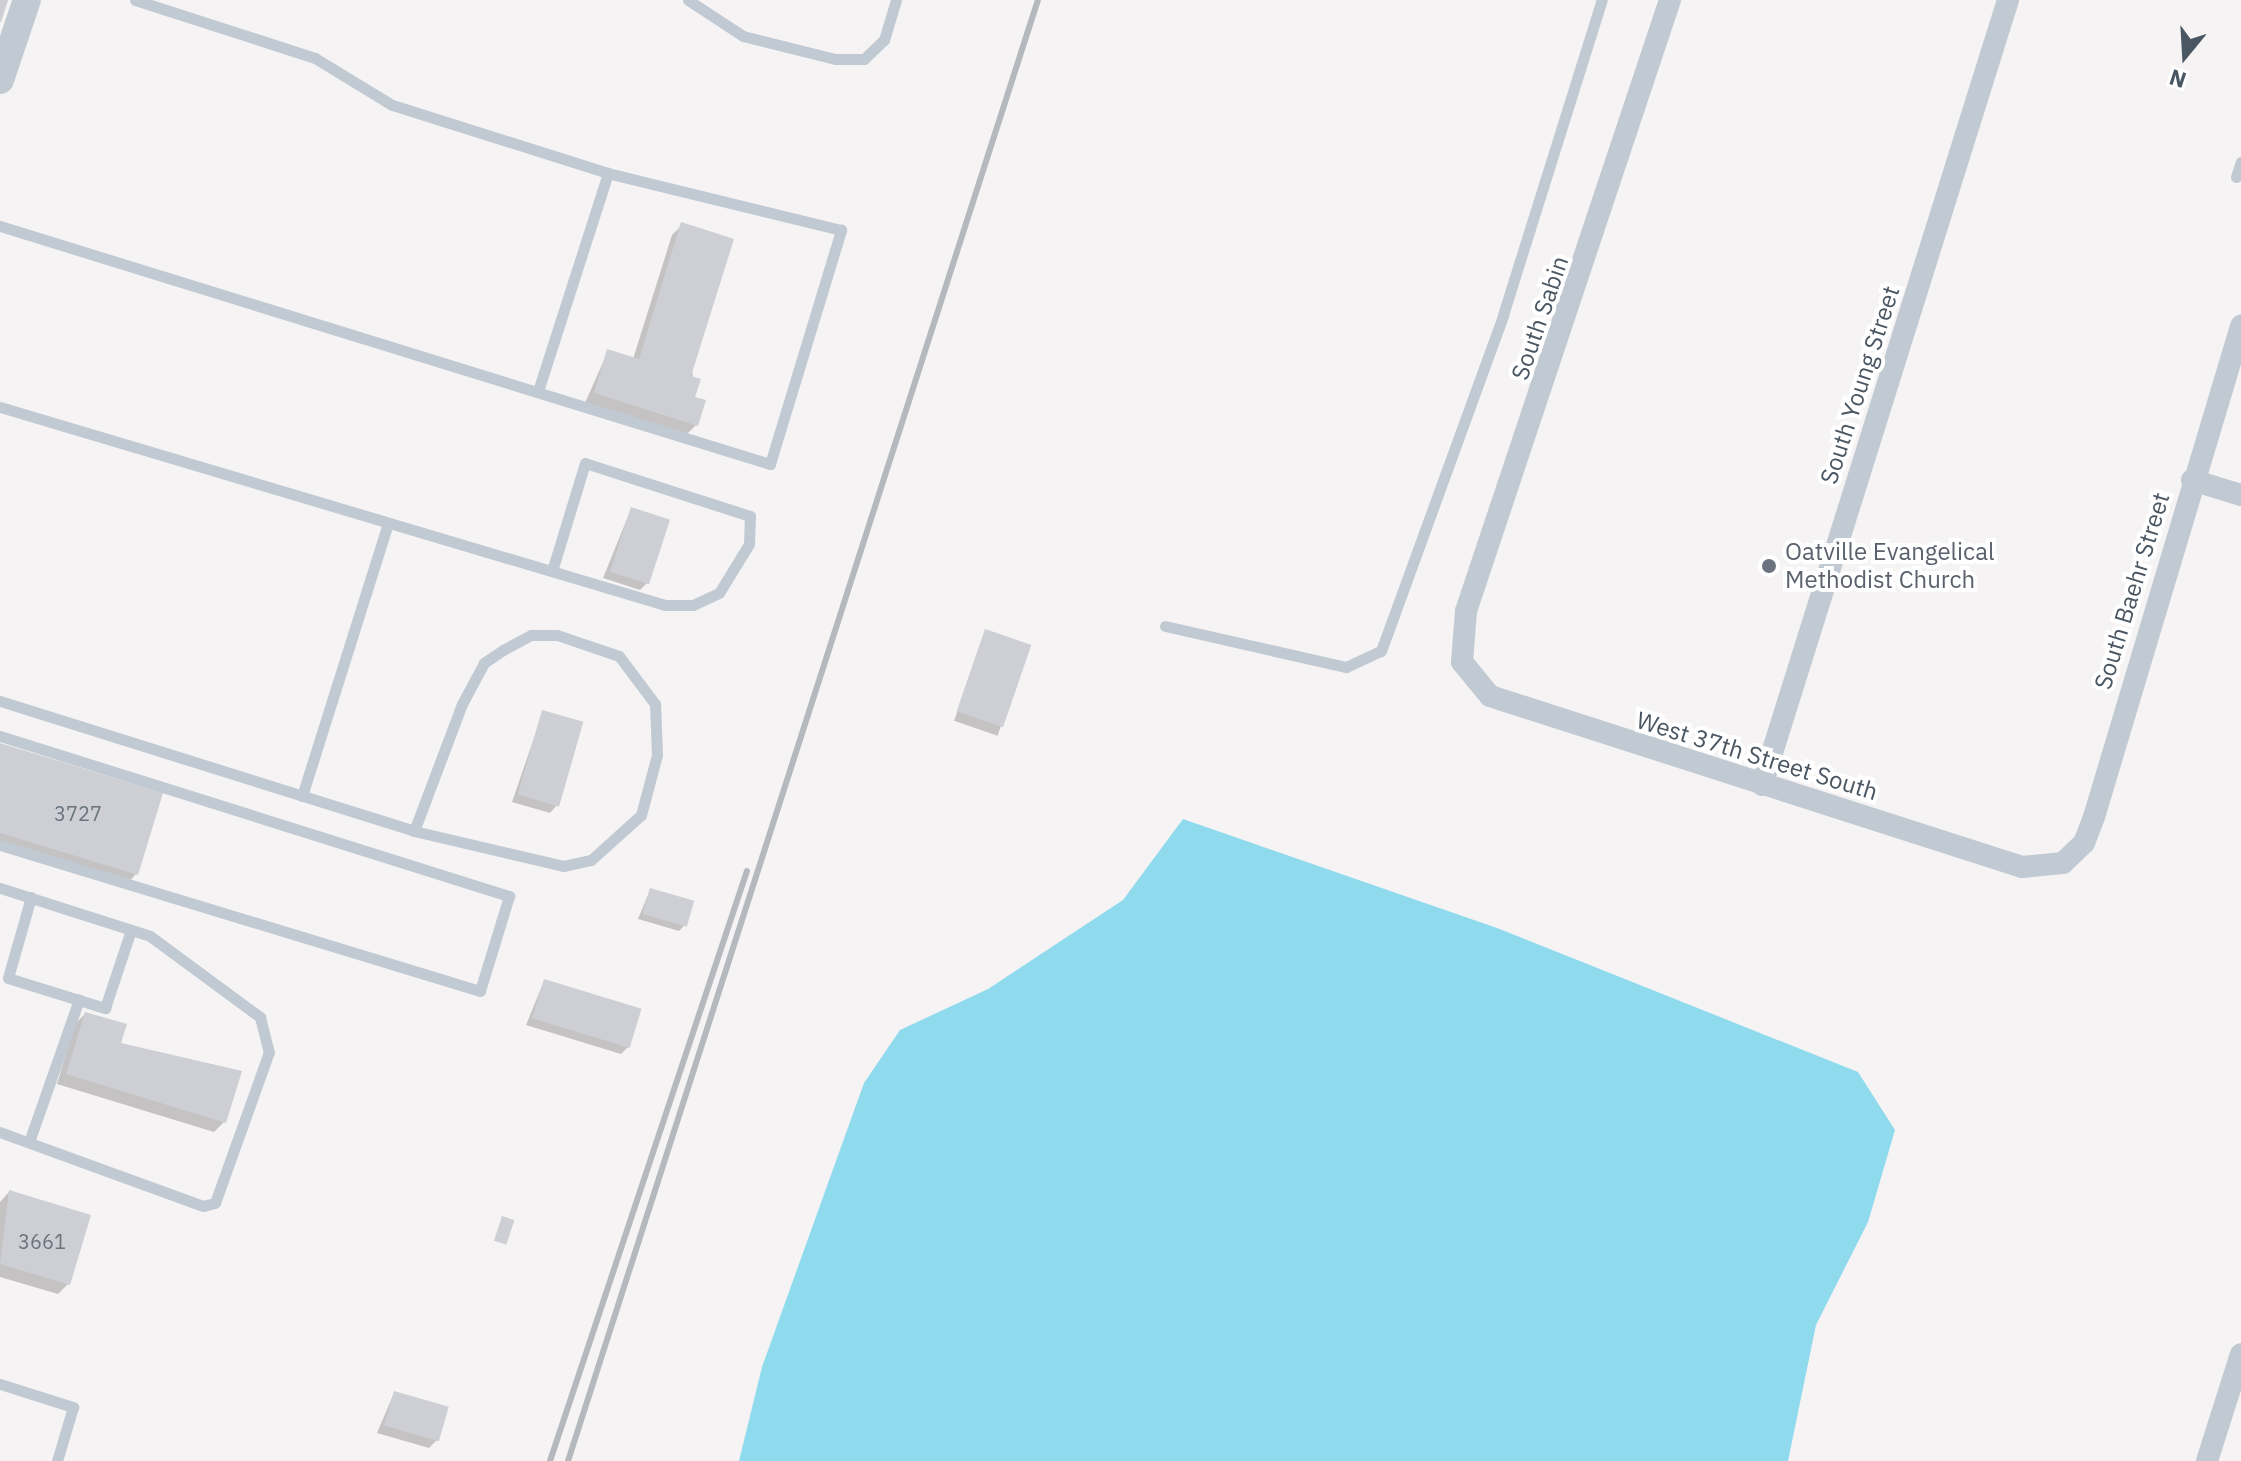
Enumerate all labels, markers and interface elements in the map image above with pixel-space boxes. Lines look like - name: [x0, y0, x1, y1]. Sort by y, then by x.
- north arrow: [2145, 16, 2225, 96]
- text: N: [2165, 63, 2189, 96]
- street label: South Sabin: [1505, 252, 1575, 384]
- street label: South Young Street: [1814, 282, 1906, 488]
- street label: South Baehr Street: [2088, 489, 2176, 693]
- place label: Oatville Evangelical Methodist Church: [1785, 538, 1994, 594]
- marker: Oatville Evangelical Methodist Church: [1760, 557, 1778, 575]
- street label: West 37th Street South: [1633, 706, 1881, 806]
- house number: 3727: [54, 801, 102, 825]
- house number: 3661: [18, 1229, 66, 1253]

